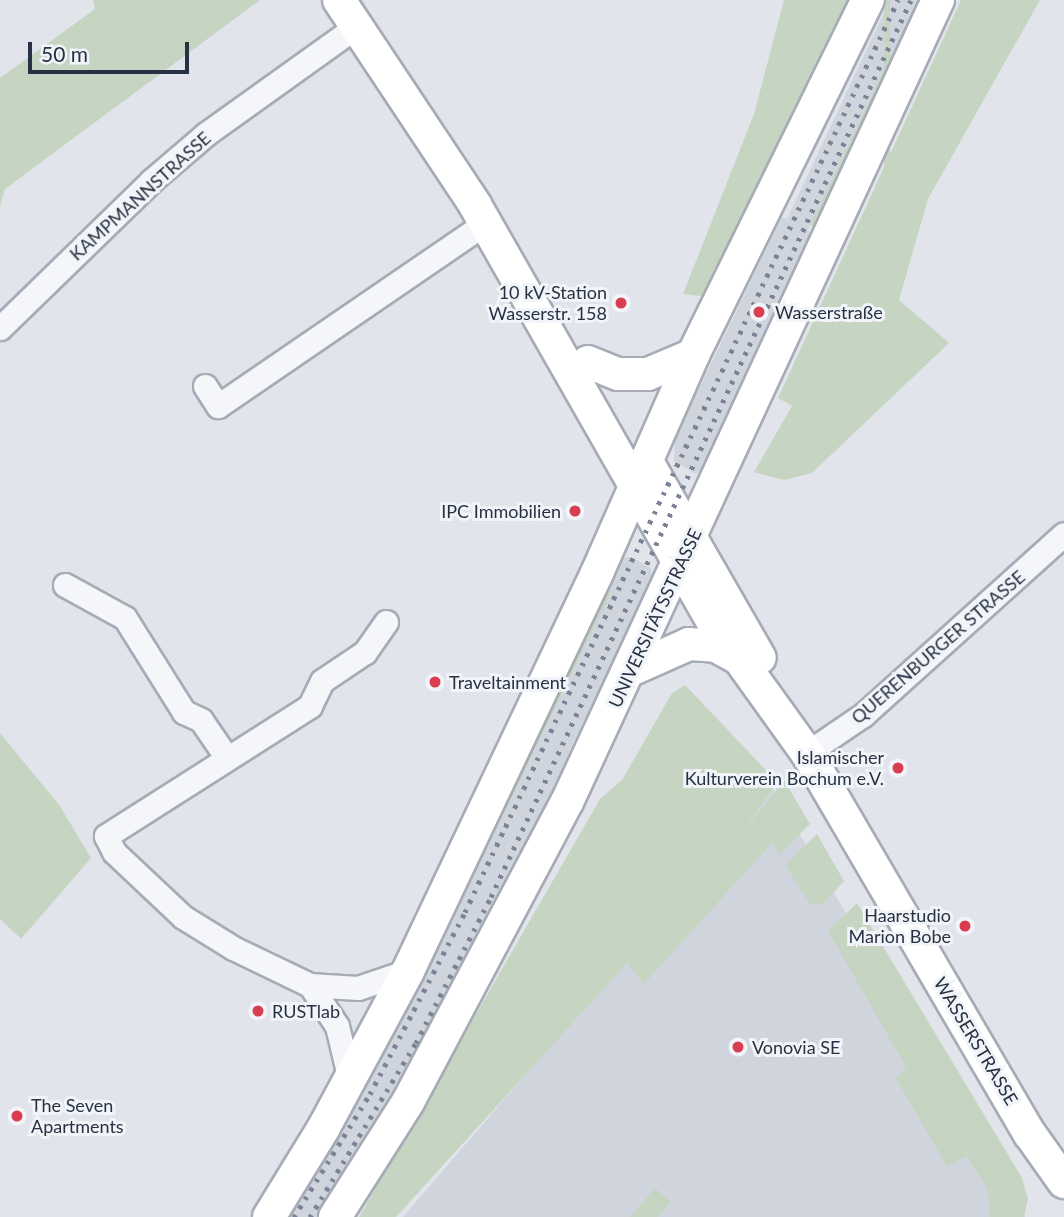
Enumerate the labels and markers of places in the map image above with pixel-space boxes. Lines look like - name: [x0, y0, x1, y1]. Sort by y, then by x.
- place label: 10 kV-Station Wasserstr. 158: [489, 282, 607, 324]
- marker: 10 kV-Station Wasserstr. 158: [613, 295, 629, 311]
- place label: Wasserstraße: [775, 301, 883, 323]
- marker: Wasserstraße: [749, 302, 769, 322]
- place label: IPC Immobilien: [441, 500, 561, 522]
- marker: IPC Immobilien: [567, 503, 583, 519]
- place label: Traveltainment: [449, 671, 566, 693]
- marker: Traveltainment: [427, 674, 443, 690]
- place label: Islamischer Kulturverein Bochum e.V.: [685, 747, 884, 790]
- marker: Islamischer Kulturverein Bochum e.V.: [890, 760, 906, 776]
- place label: Haarstudio Marion Bobe: [849, 905, 951, 948]
- marker: Haarstudio Marion Bobe: [957, 918, 973, 934]
- place label: RUSTlab: [272, 1000, 340, 1022]
- marker: RUSTlab: [250, 1003, 266, 1019]
- place label: Vonovia SE: [752, 1036, 840, 1058]
- marker: Vonovia SE: [730, 1039, 746, 1055]
- place label: The Seven Apartments: [31, 1095, 124, 1138]
- marker: The Seven Apartments: [9, 1108, 25, 1124]

